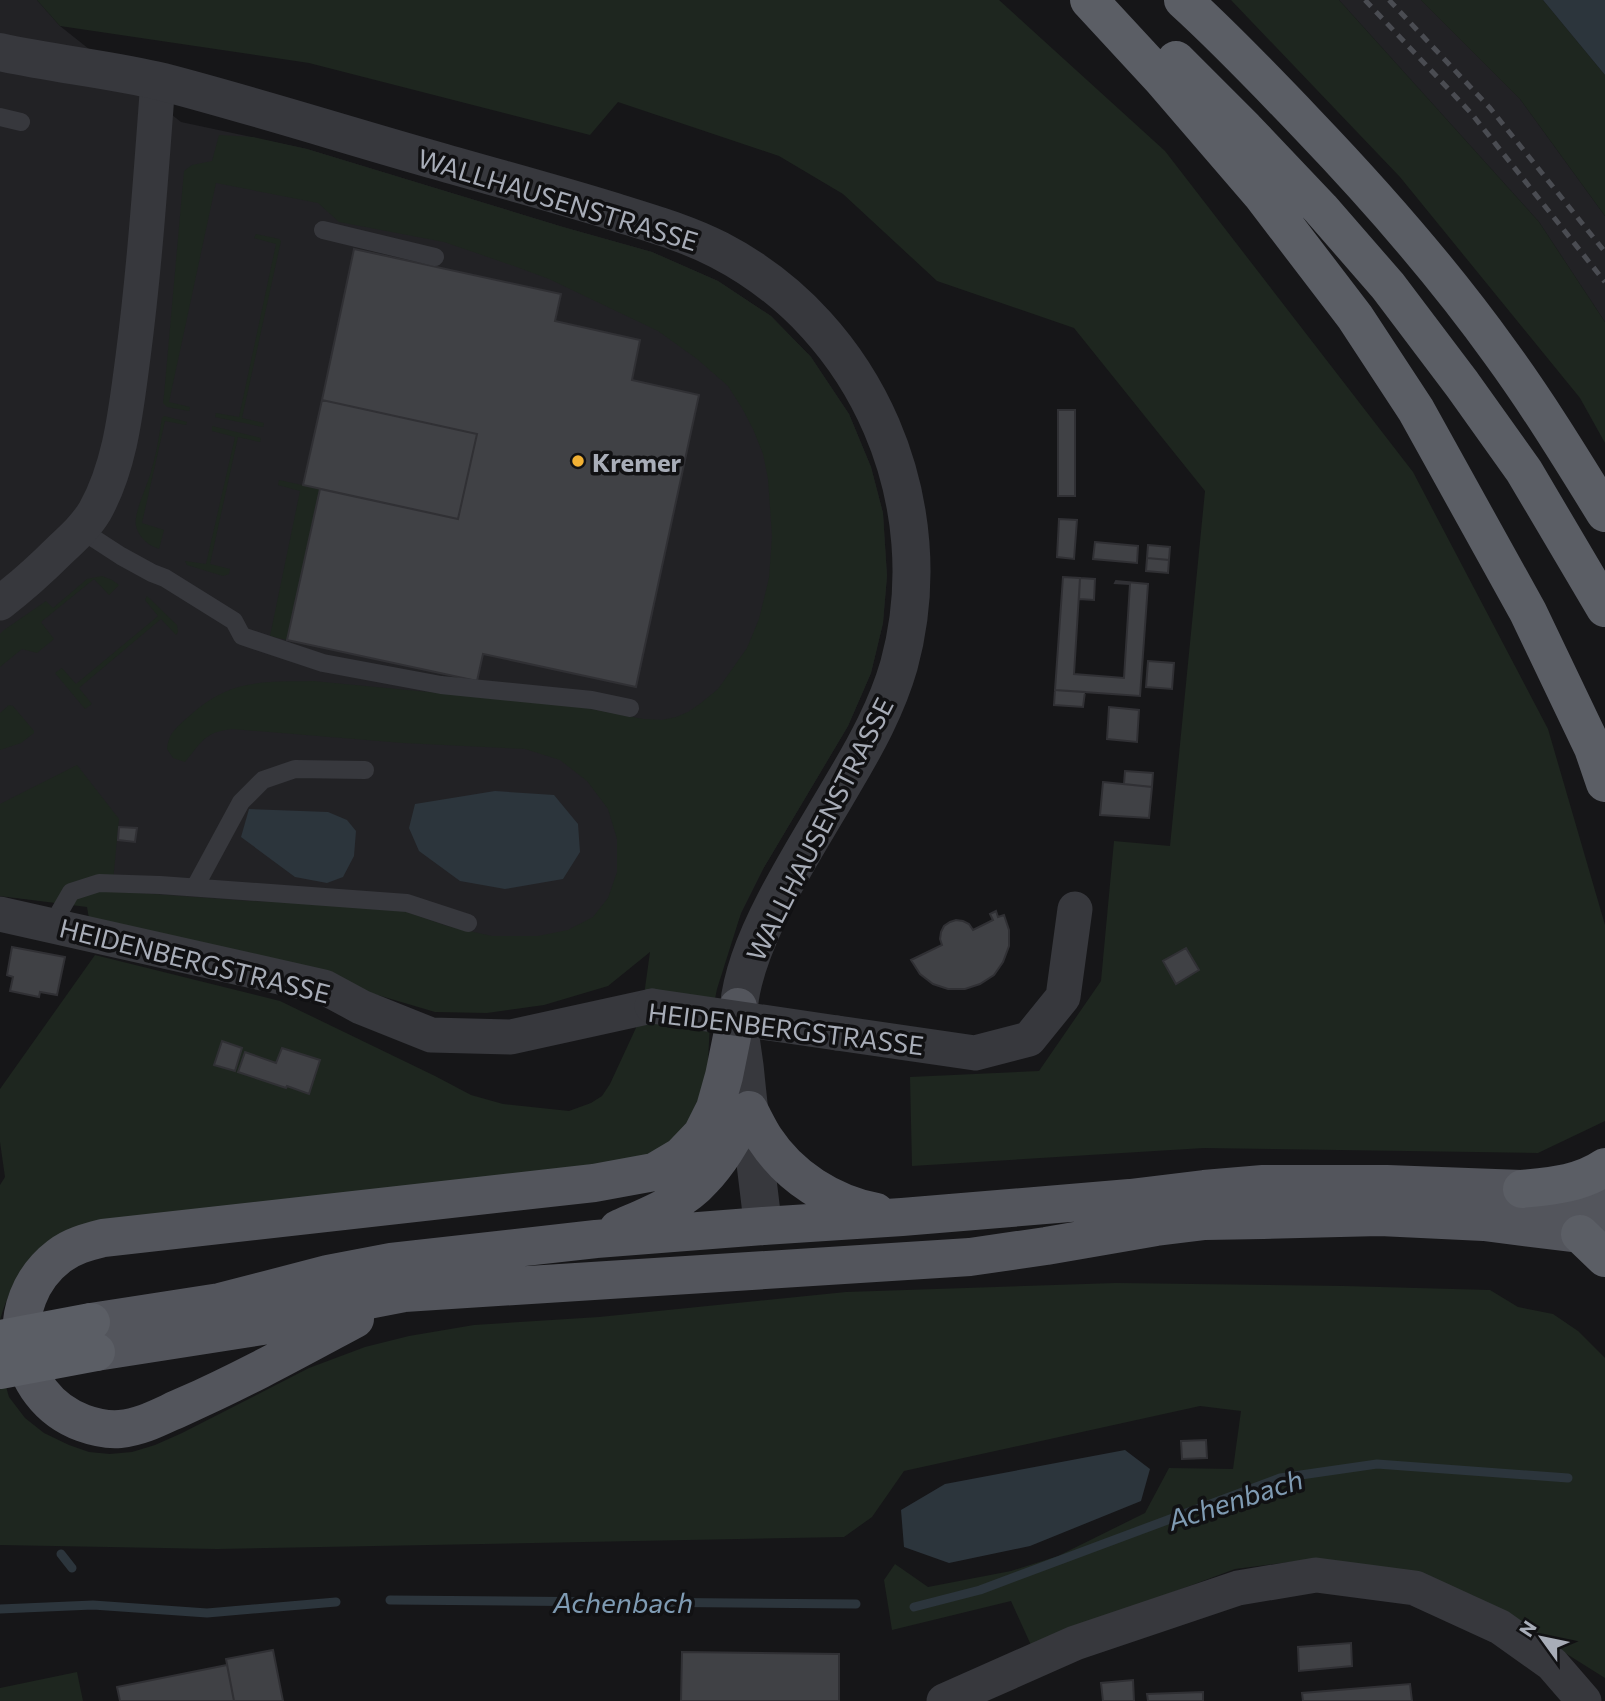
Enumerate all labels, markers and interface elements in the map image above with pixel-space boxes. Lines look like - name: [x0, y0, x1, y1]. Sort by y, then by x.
- street label: WALLHAUSENSTRASSE: [414, 142, 702, 256]
- place label: Kremer: [592, 446, 682, 477]
- marker: Kremer: [570, 453, 586, 469]
- street label: WALLHAUSENSTRASSE: [739, 692, 899, 966]
- street label: HEIDENBERGSTRASSE: [57, 911, 333, 1009]
- street label: HEIDENBERGSTRASSE: [646, 996, 926, 1060]
- water label: Achenbach: [1162, 1461, 1307, 1537]
- water label: Achenbach: [552, 1585, 693, 1619]
- north arrow: [1507, 1603, 1577, 1673]
- text: N: [1514, 1616, 1541, 1641]

